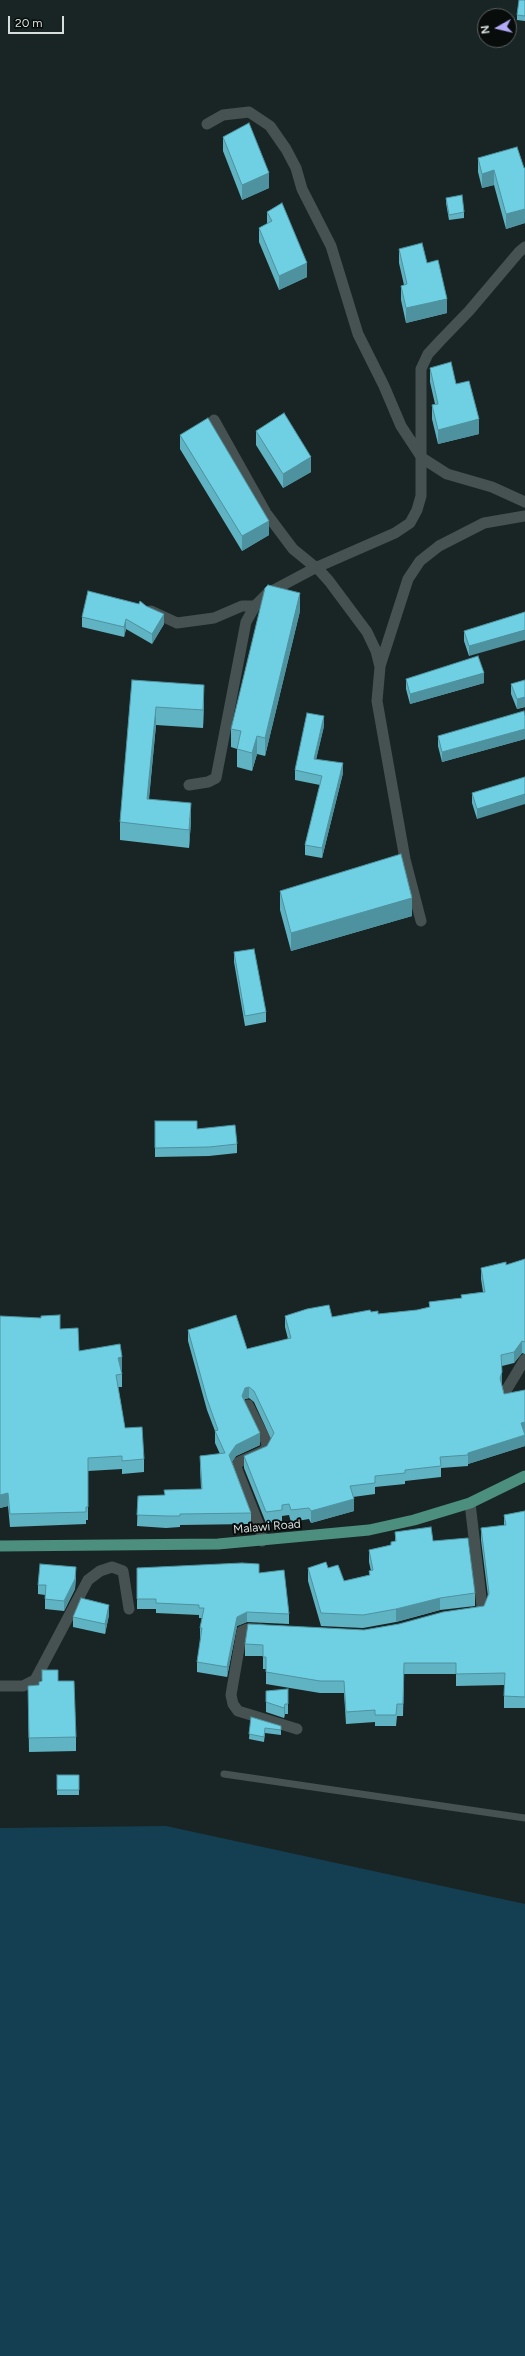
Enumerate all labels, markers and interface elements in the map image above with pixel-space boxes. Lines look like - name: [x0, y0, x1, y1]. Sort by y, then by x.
- scale bar: [10, 8, 66, 34]
- north arrow: [477, 8, 517, 48]
- text: 20 m: [15, 16, 43, 30]
- text: N: [479, 24, 493, 35]
- street label: Malawi Road: [233, 1517, 301, 1537]

